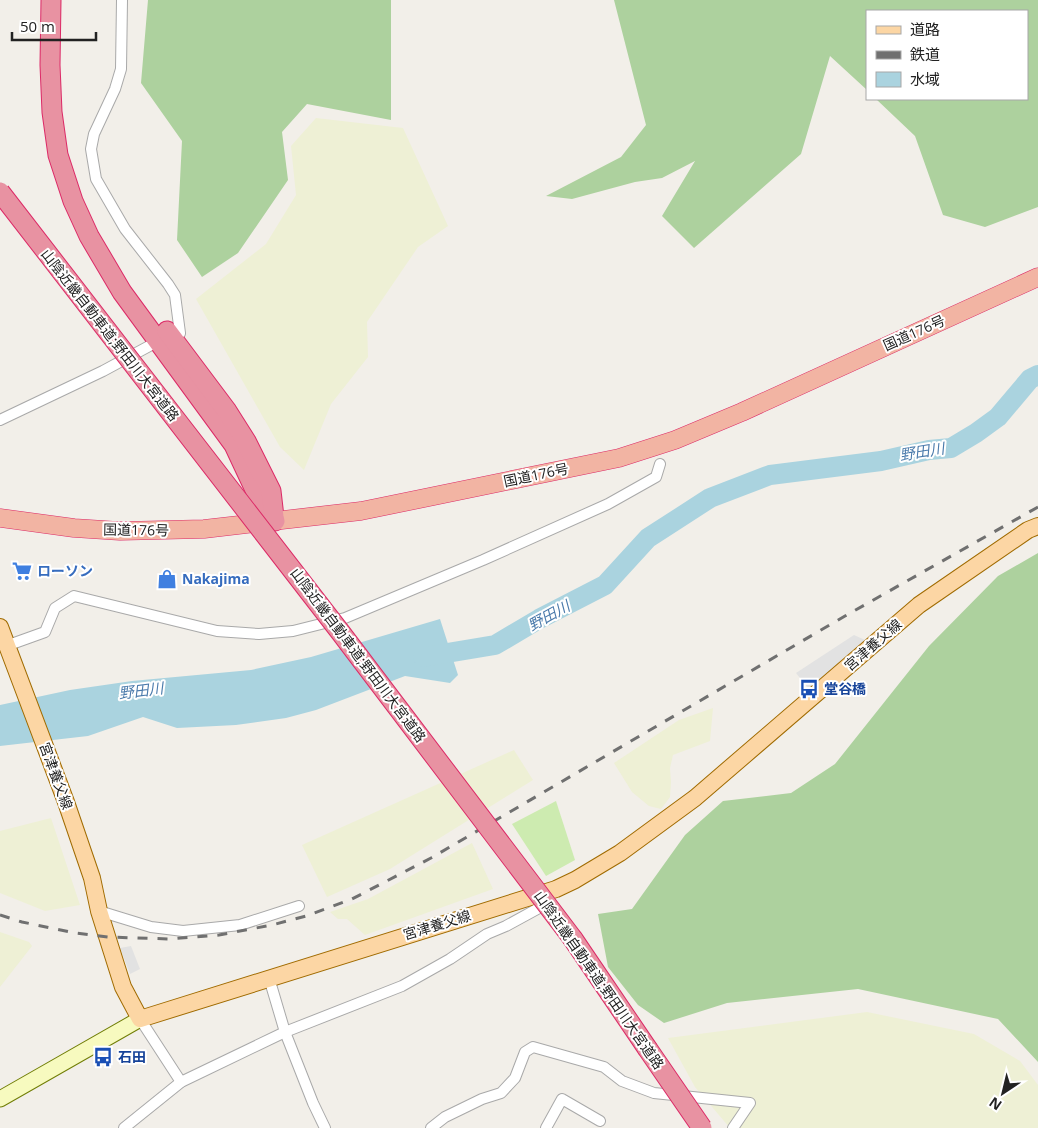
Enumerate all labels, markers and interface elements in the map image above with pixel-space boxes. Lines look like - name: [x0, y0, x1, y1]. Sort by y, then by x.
- scale bar: [12, 10, 96, 42]
- legend: [866, 10, 1028, 100]
- text: 50 m: [20, 16, 55, 36]
- text: 道路: [910, 19, 940, 39]
- text: 鉄道: [910, 44, 940, 64]
- text: 水域: [910, 69, 940, 89]
- street label: 山陰近畿自動車道;野田川大宮道路: [37, 245, 184, 425]
- street label: 国道176号: [880, 310, 948, 355]
- water label: 野田川: [898, 437, 948, 464]
- street label: 国道176号: [502, 458, 570, 491]
- street label: 国道176号: [103, 519, 169, 540]
- supermarket icon: ローソン: [11, 560, 33, 582]
- place label: ローソン: [37, 561, 93, 580]
- street label: 山陰近畿自動車道;野田川大宮道路: [287, 564, 430, 746]
- shop icon: Nakajima: [156, 568, 178, 590]
- place label: Nakajima: [182, 569, 250, 588]
- water label: 野田川: [524, 595, 575, 635]
- street label: 宮津養父線: [840, 614, 905, 675]
- water label: 野田川: [117, 677, 166, 703]
- bus stop icon: 堂谷橋: [798, 678, 820, 700]
- place label: 堂谷橋: [824, 679, 866, 698]
- street label: 宮津養父線: [36, 740, 77, 812]
- street label: 山陰近畿自動車道;野田川大宮道路: [530, 887, 668, 1073]
- street label: 宮津養父線: [401, 905, 473, 944]
- bus stop icon: 石田: [92, 1046, 114, 1068]
- place label: 石田: [118, 1047, 146, 1066]
- north arrow: [978, 1068, 1028, 1118]
- text: N: [985, 1093, 1005, 1115]

